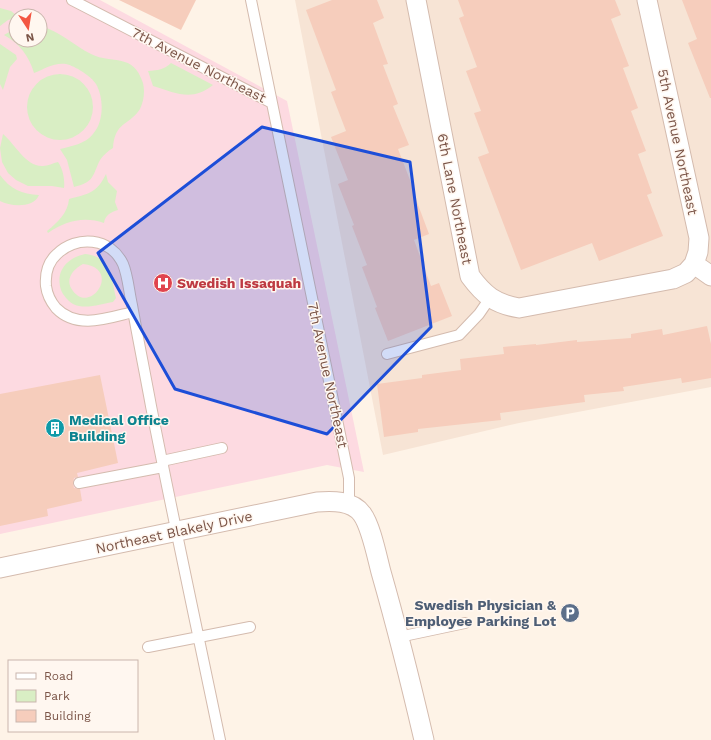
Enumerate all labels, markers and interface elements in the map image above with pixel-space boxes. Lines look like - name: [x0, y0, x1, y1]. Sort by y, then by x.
- north arrow: [8, 8, 48, 48]
- street label: 7th Avenue Northeast: [129, 24, 269, 106]
- text: N: [25, 30, 35, 44]
- street label: 5th Avenue Northeast: [655, 68, 701, 217]
- street label: 6th Lane Northeast: [434, 132, 476, 266]
- hospital icon: Swedish Issaquah: [152, 272, 174, 294]
- place label: Swedish Issaquah: [177, 275, 301, 291]
- street label: 7th Avenue Northeast: [305, 301, 351, 449]
- place label: Medical Office Building: [69, 412, 169, 444]
- building icon: Medical Office Building: [44, 417, 66, 439]
- street label: Northeast Blakely Drive: [94, 508, 254, 556]
- place label: Swedish Physician & Employee Parking Lot: [405, 597, 556, 629]
- parking icon: Swedish Physician & Employee Parking Lot: [559, 602, 581, 624]
- legend: [8, 660, 138, 732]
- text: Road: [44, 669, 73, 683]
- text: Park: [44, 689, 70, 703]
- text: Building: [44, 709, 91, 723]

